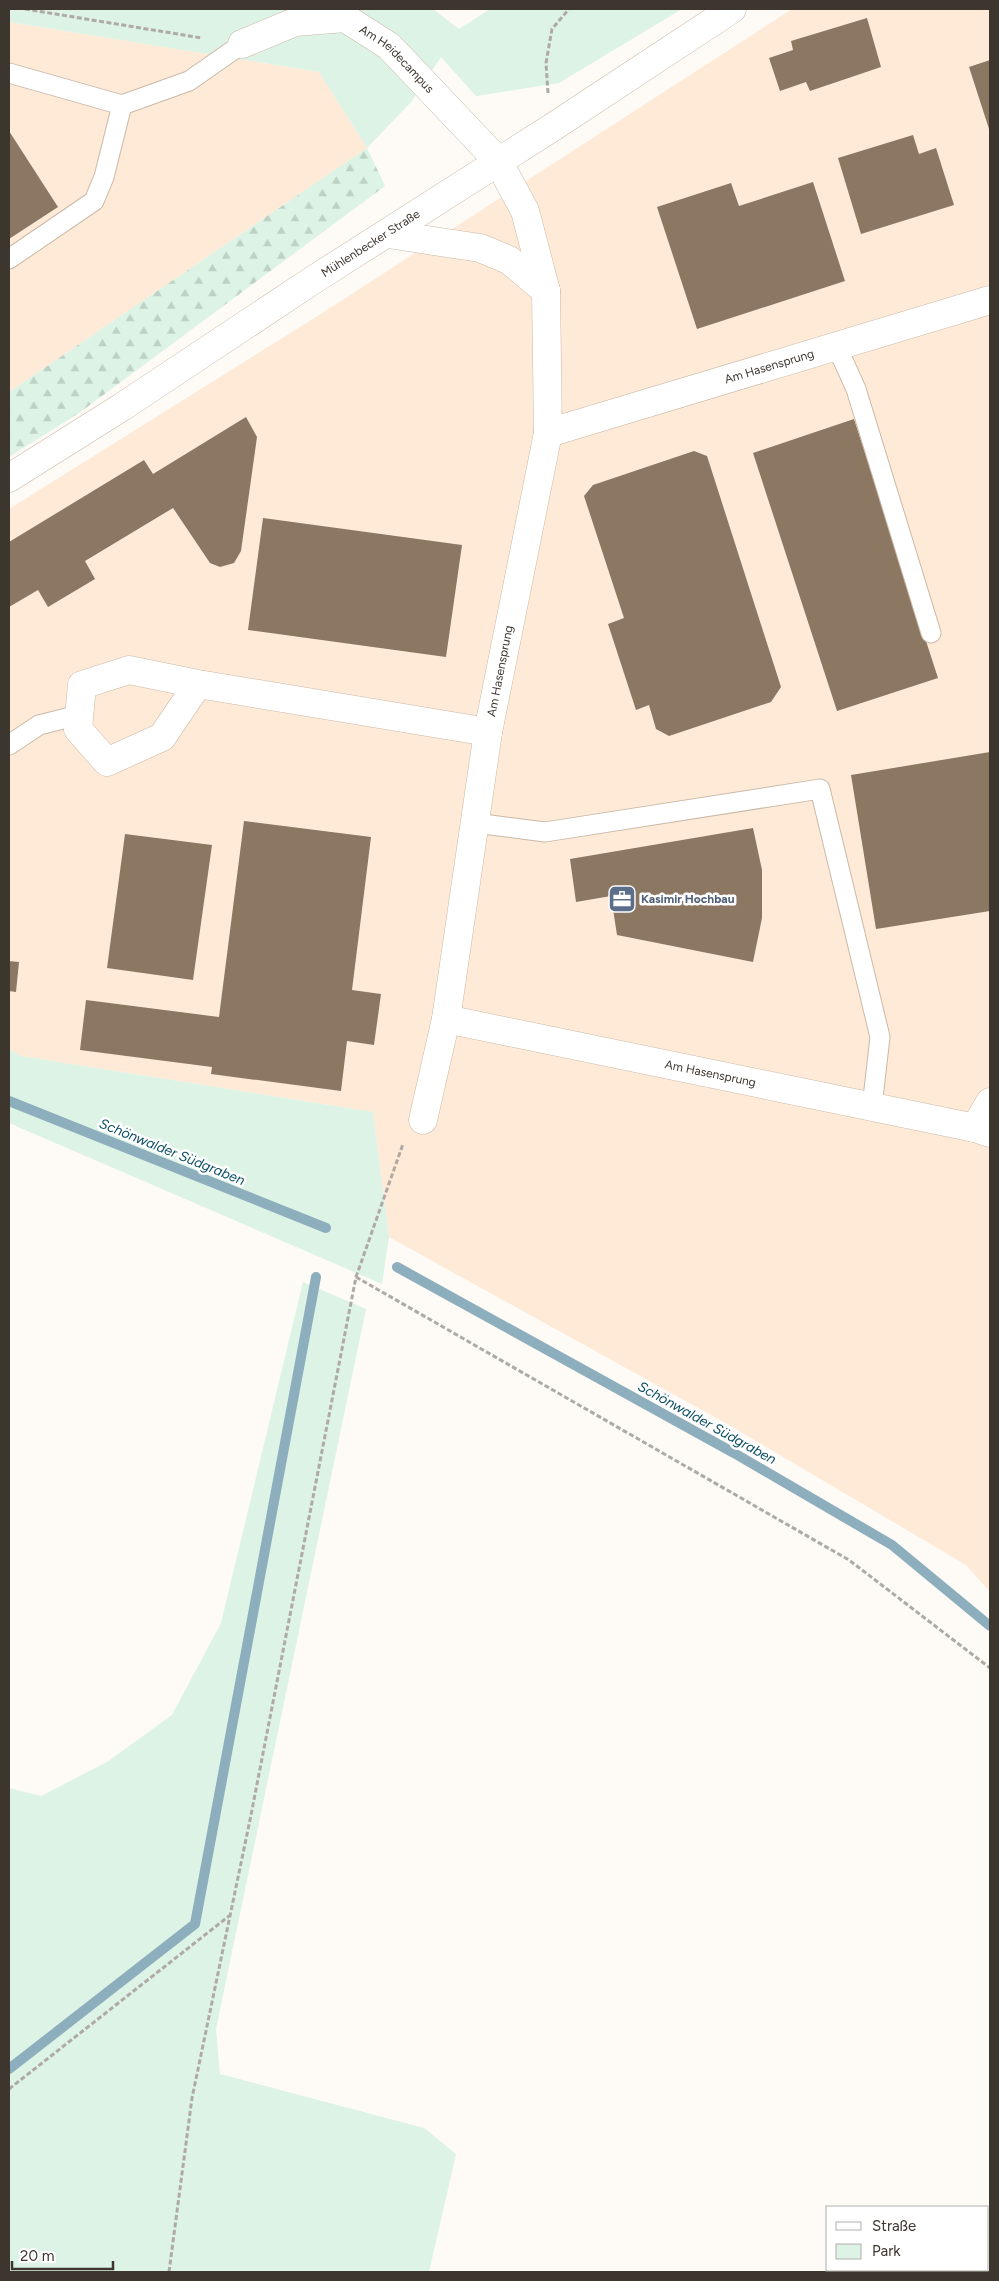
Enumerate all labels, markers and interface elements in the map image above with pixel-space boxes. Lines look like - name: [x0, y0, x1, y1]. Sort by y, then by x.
- street label: Am Heidecampus: [357, 22, 437, 96]
- street label: Mühlenbecker Straße: [319, 206, 423, 280]
- street label: Am Hasensprung: [723, 346, 816, 386]
- street label: Am Hasensprung: [484, 624, 516, 718]
- office icon: Kasimir Hochbau: [607, 884, 637, 914]
- place label: Kasimir Hochbau: [641, 892, 735, 906]
- street label: Am Hasensprung: [664, 1057, 757, 1090]
- water label: Schönwalder Südgraben: [97, 1115, 248, 1189]
- water label: Schönwalder Südgraben: [635, 1378, 779, 1468]
- legend: [826, 2206, 989, 2271]
- text: Straße: [872, 2217, 916, 2235]
- scale bar: [12, 2238, 114, 2270]
- text: Park: [872, 2242, 901, 2260]
- text: 20 m: [20, 2247, 54, 2265]

